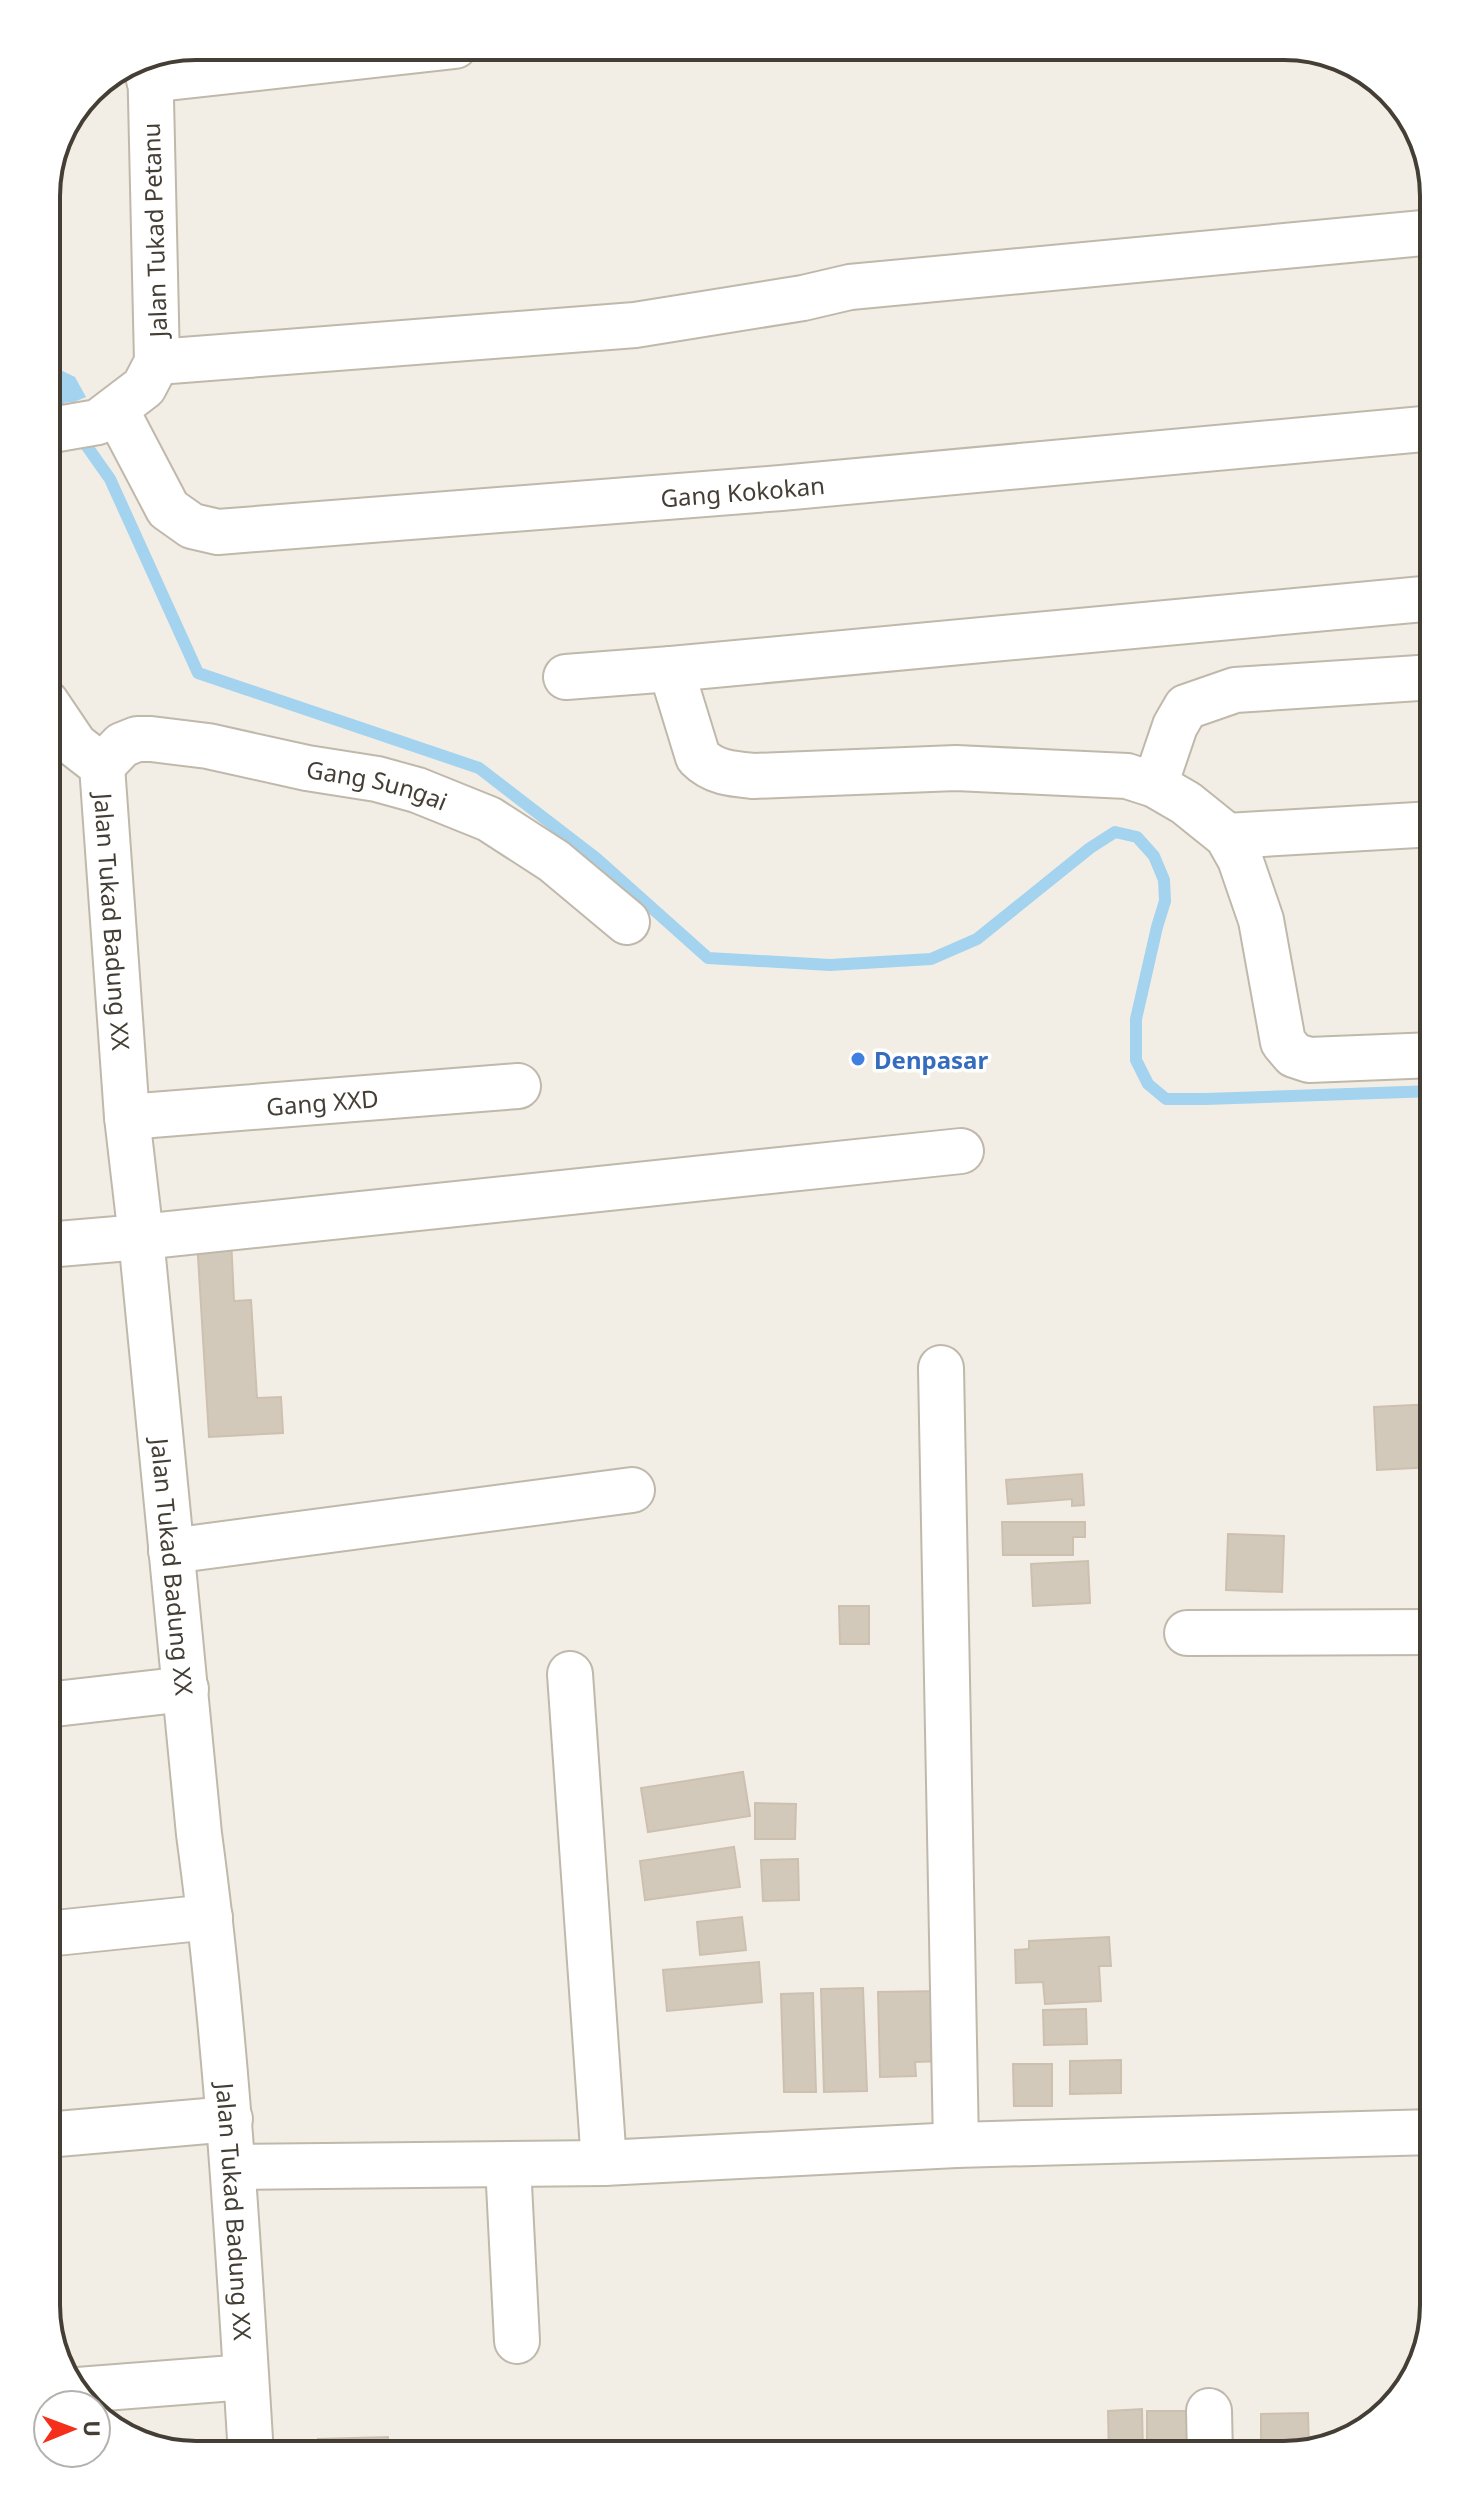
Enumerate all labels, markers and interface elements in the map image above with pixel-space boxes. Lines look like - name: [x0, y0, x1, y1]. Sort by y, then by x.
- street label: Jalan Tukad Petanu: [134, 122, 174, 340]
- street label: Gang Kokokan: [659, 468, 826, 514]
- street label: Gang Sungai: [304, 752, 453, 817]
- street label: Jalan Tukad Badung XX: [87, 790, 139, 1051]
- place label: Denpasar: [874, 1043, 988, 1076]
- marker: Denpasar: [849, 1050, 867, 1068]
- street label: Gang XXD: [265, 1081, 380, 1122]
- street label: Jalan Tukad Badung XX: [144, 1435, 202, 1697]
- street label: Jalan Tukad Badung XX: [209, 2080, 260, 2341]
- north arrow: [32, 2389, 112, 2469]
- text: U: [78, 2420, 108, 2437]

